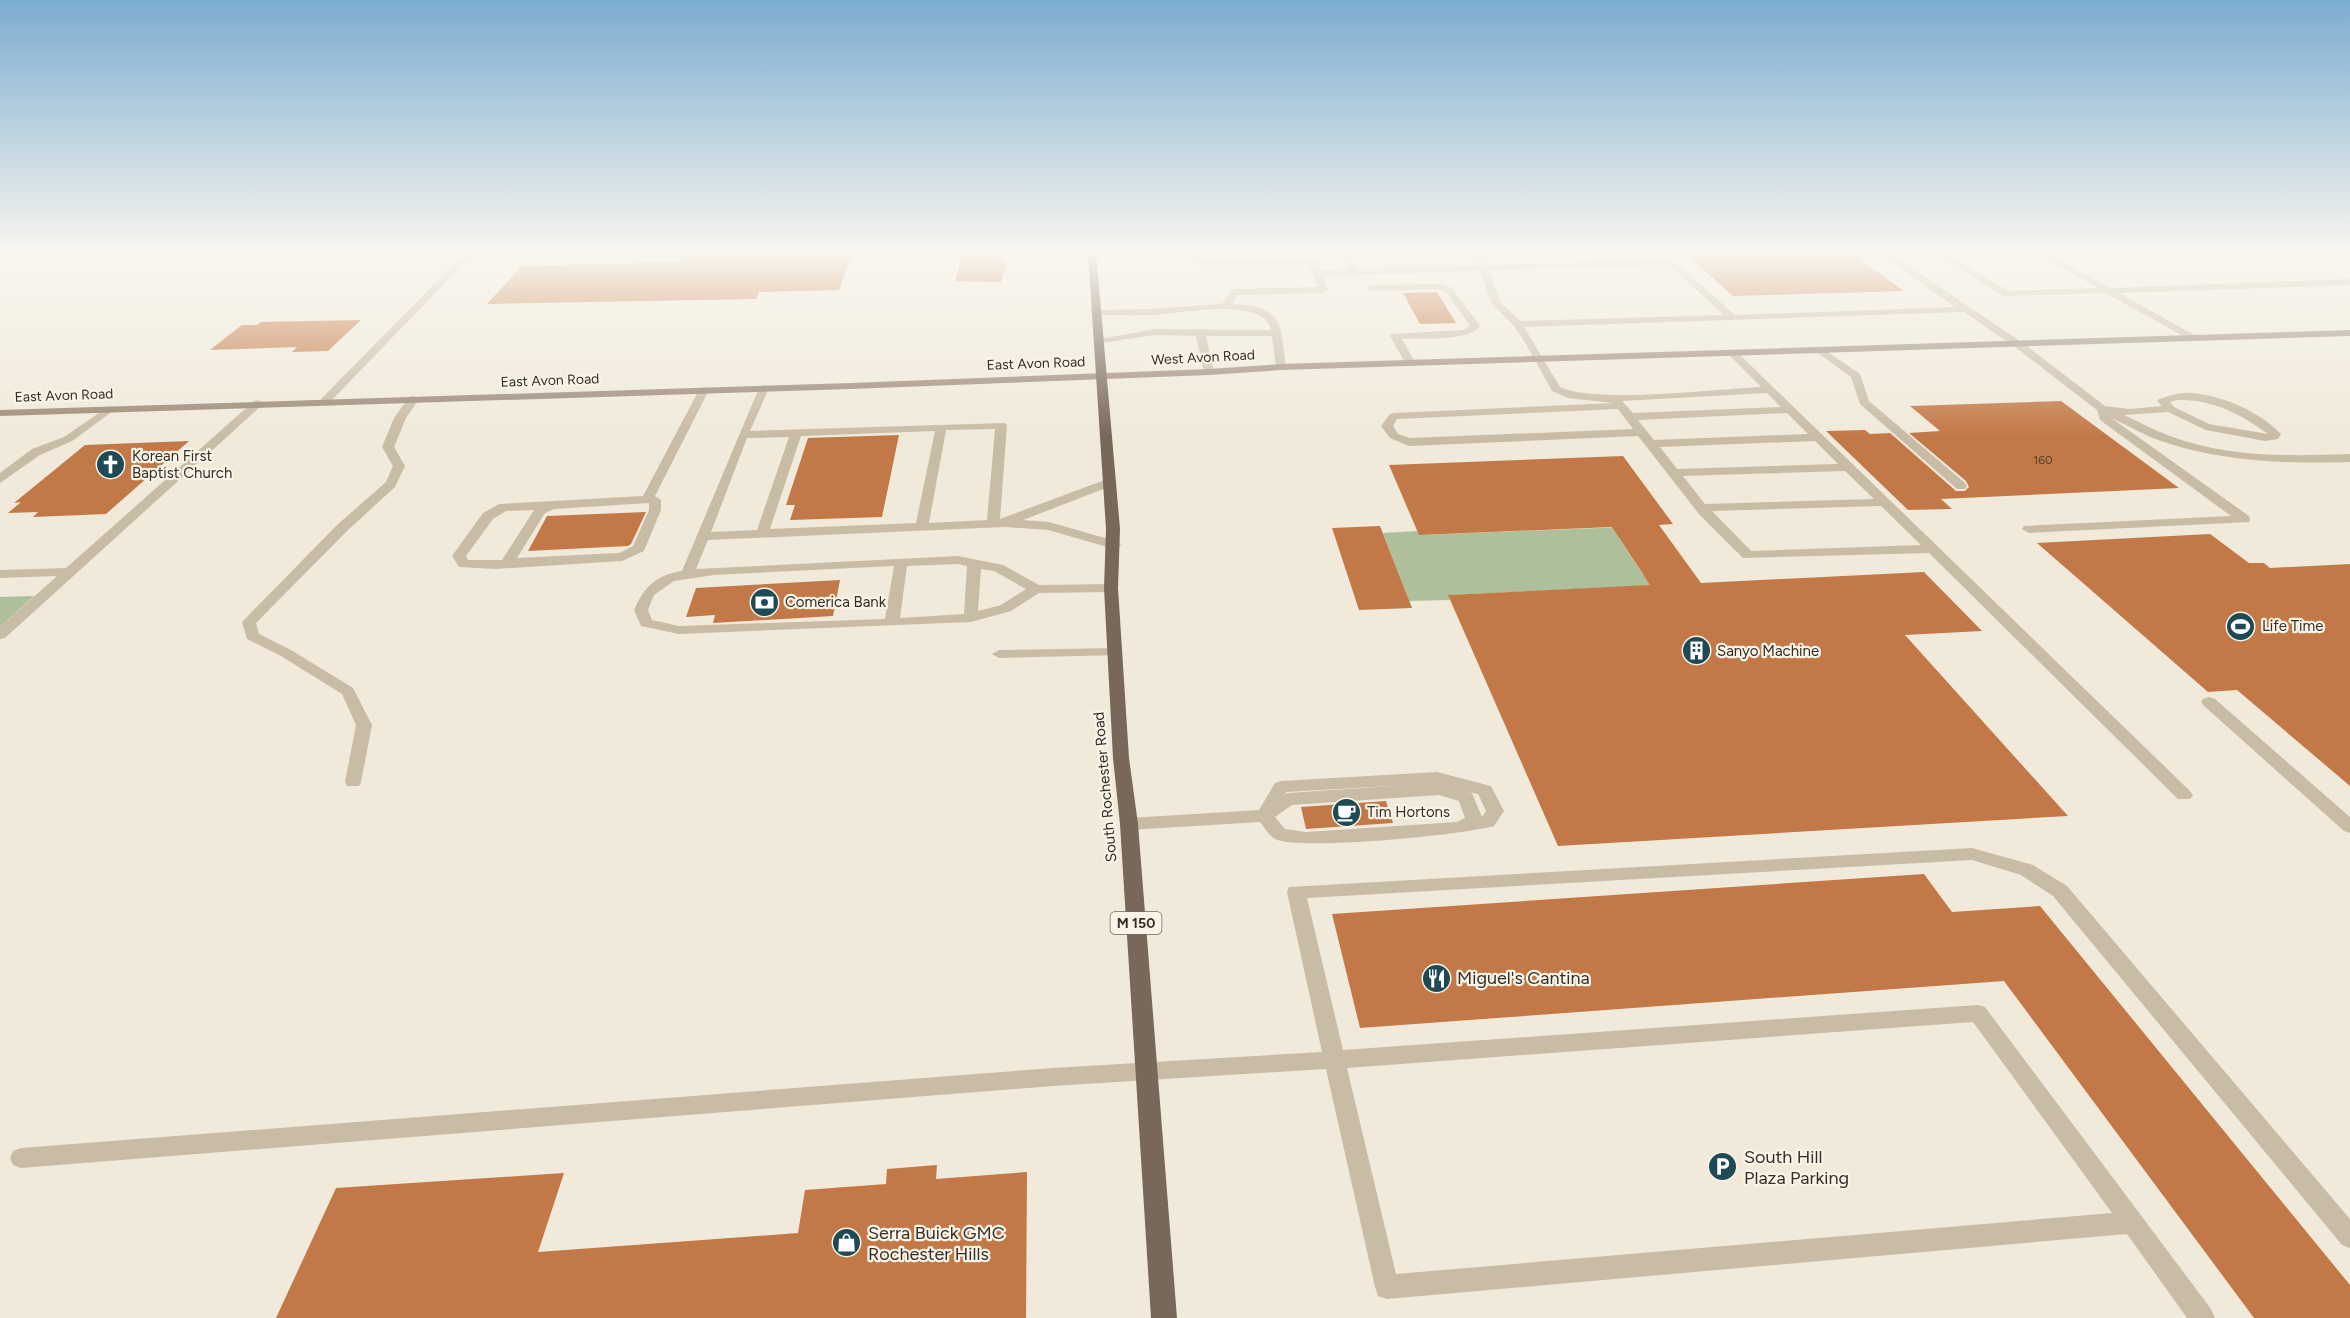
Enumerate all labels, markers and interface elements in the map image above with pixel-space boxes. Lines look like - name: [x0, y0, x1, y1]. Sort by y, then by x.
- street label: West Avon Road: [1151, 346, 1255, 369]
- street label: East Avon Road: [986, 353, 1086, 374]
- street label: East Avon Road: [500, 370, 600, 391]
- street label: East Avon Road: [14, 385, 114, 406]
- place label: Korean First Baptist Church: [132, 447, 232, 482]
- church icon: Korean First Baptist Church: [95, 449, 127, 481]
- house number: 160: [2033, 453, 2053, 467]
- bank icon: Comerica Bank: [748, 586, 780, 618]
- place label: Comerica Bank: [785, 593, 887, 611]
- sports icon: Life Time: [2225, 610, 2257, 642]
- place label: Life Time: [2262, 617, 2323, 635]
- building icon: Sanyo Machine: [1680, 635, 1712, 667]
- place label: Sanyo Machine: [1717, 642, 1819, 660]
- street label: South Rochester Road: [1089, 711, 1121, 863]
- cafe icon: Tim Hortons: [1330, 796, 1362, 828]
- place label: Tim Hortons: [1367, 803, 1450, 821]
- road number: M 150: [1110, 912, 1162, 934]
- restaurant icon: Miguel's Cantina: [1420, 962, 1452, 994]
- place label: Miguel's Cantina: [1457, 967, 1590, 989]
- place label: South Hill Plaza Parking: [1744, 1146, 1849, 1189]
- parking icon: South Hill Plaza Parking: [1707, 1151, 1739, 1183]
- place label: Serra Buick GMC Rochester Hills: [868, 1222, 1005, 1265]
- shop icon: Serra Buick GMC Rochester Hills: [831, 1227, 863, 1259]

